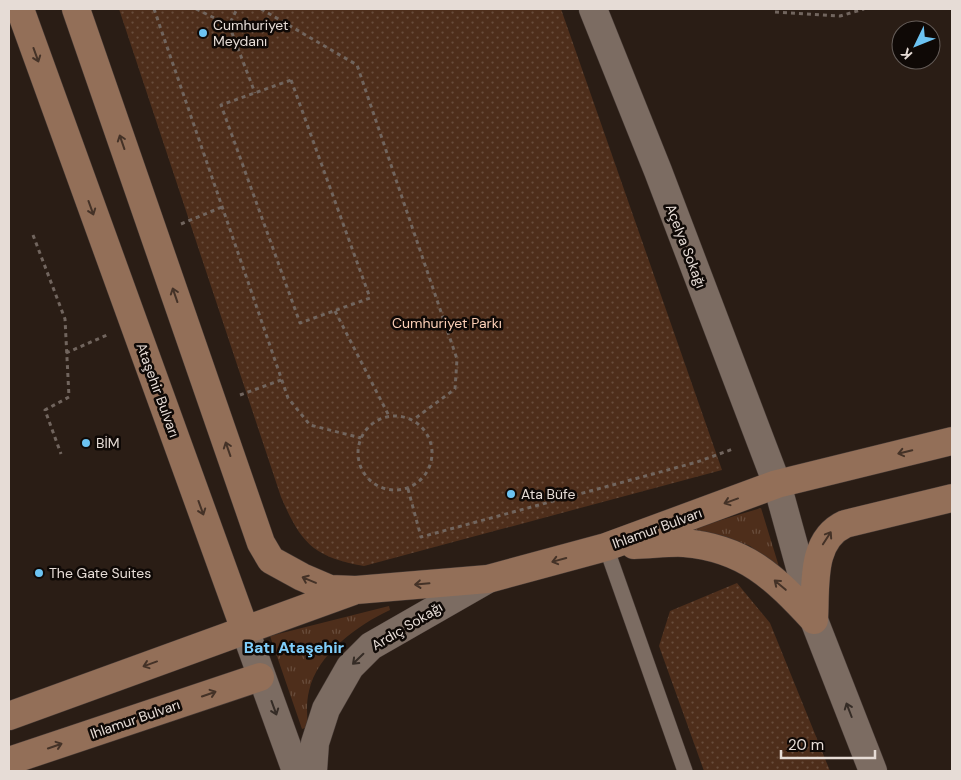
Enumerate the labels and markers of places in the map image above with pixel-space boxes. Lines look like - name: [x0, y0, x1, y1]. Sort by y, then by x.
- place label: Cumhuriyet Meydanı: [213, 16, 288, 50]
- marker: Cumhuriyet Meydanı: [197, 27, 209, 39]
- place label: BİM: [96, 434, 120, 452]
- marker: BİM: [80, 437, 92, 449]
- place label: Ata Büfe: [521, 485, 575, 503]
- marker: Ata Büfe: [505, 488, 517, 500]
- place label: The Gate Suites: [49, 564, 151, 582]
- marker: The Gate Suites: [33, 567, 45, 579]

